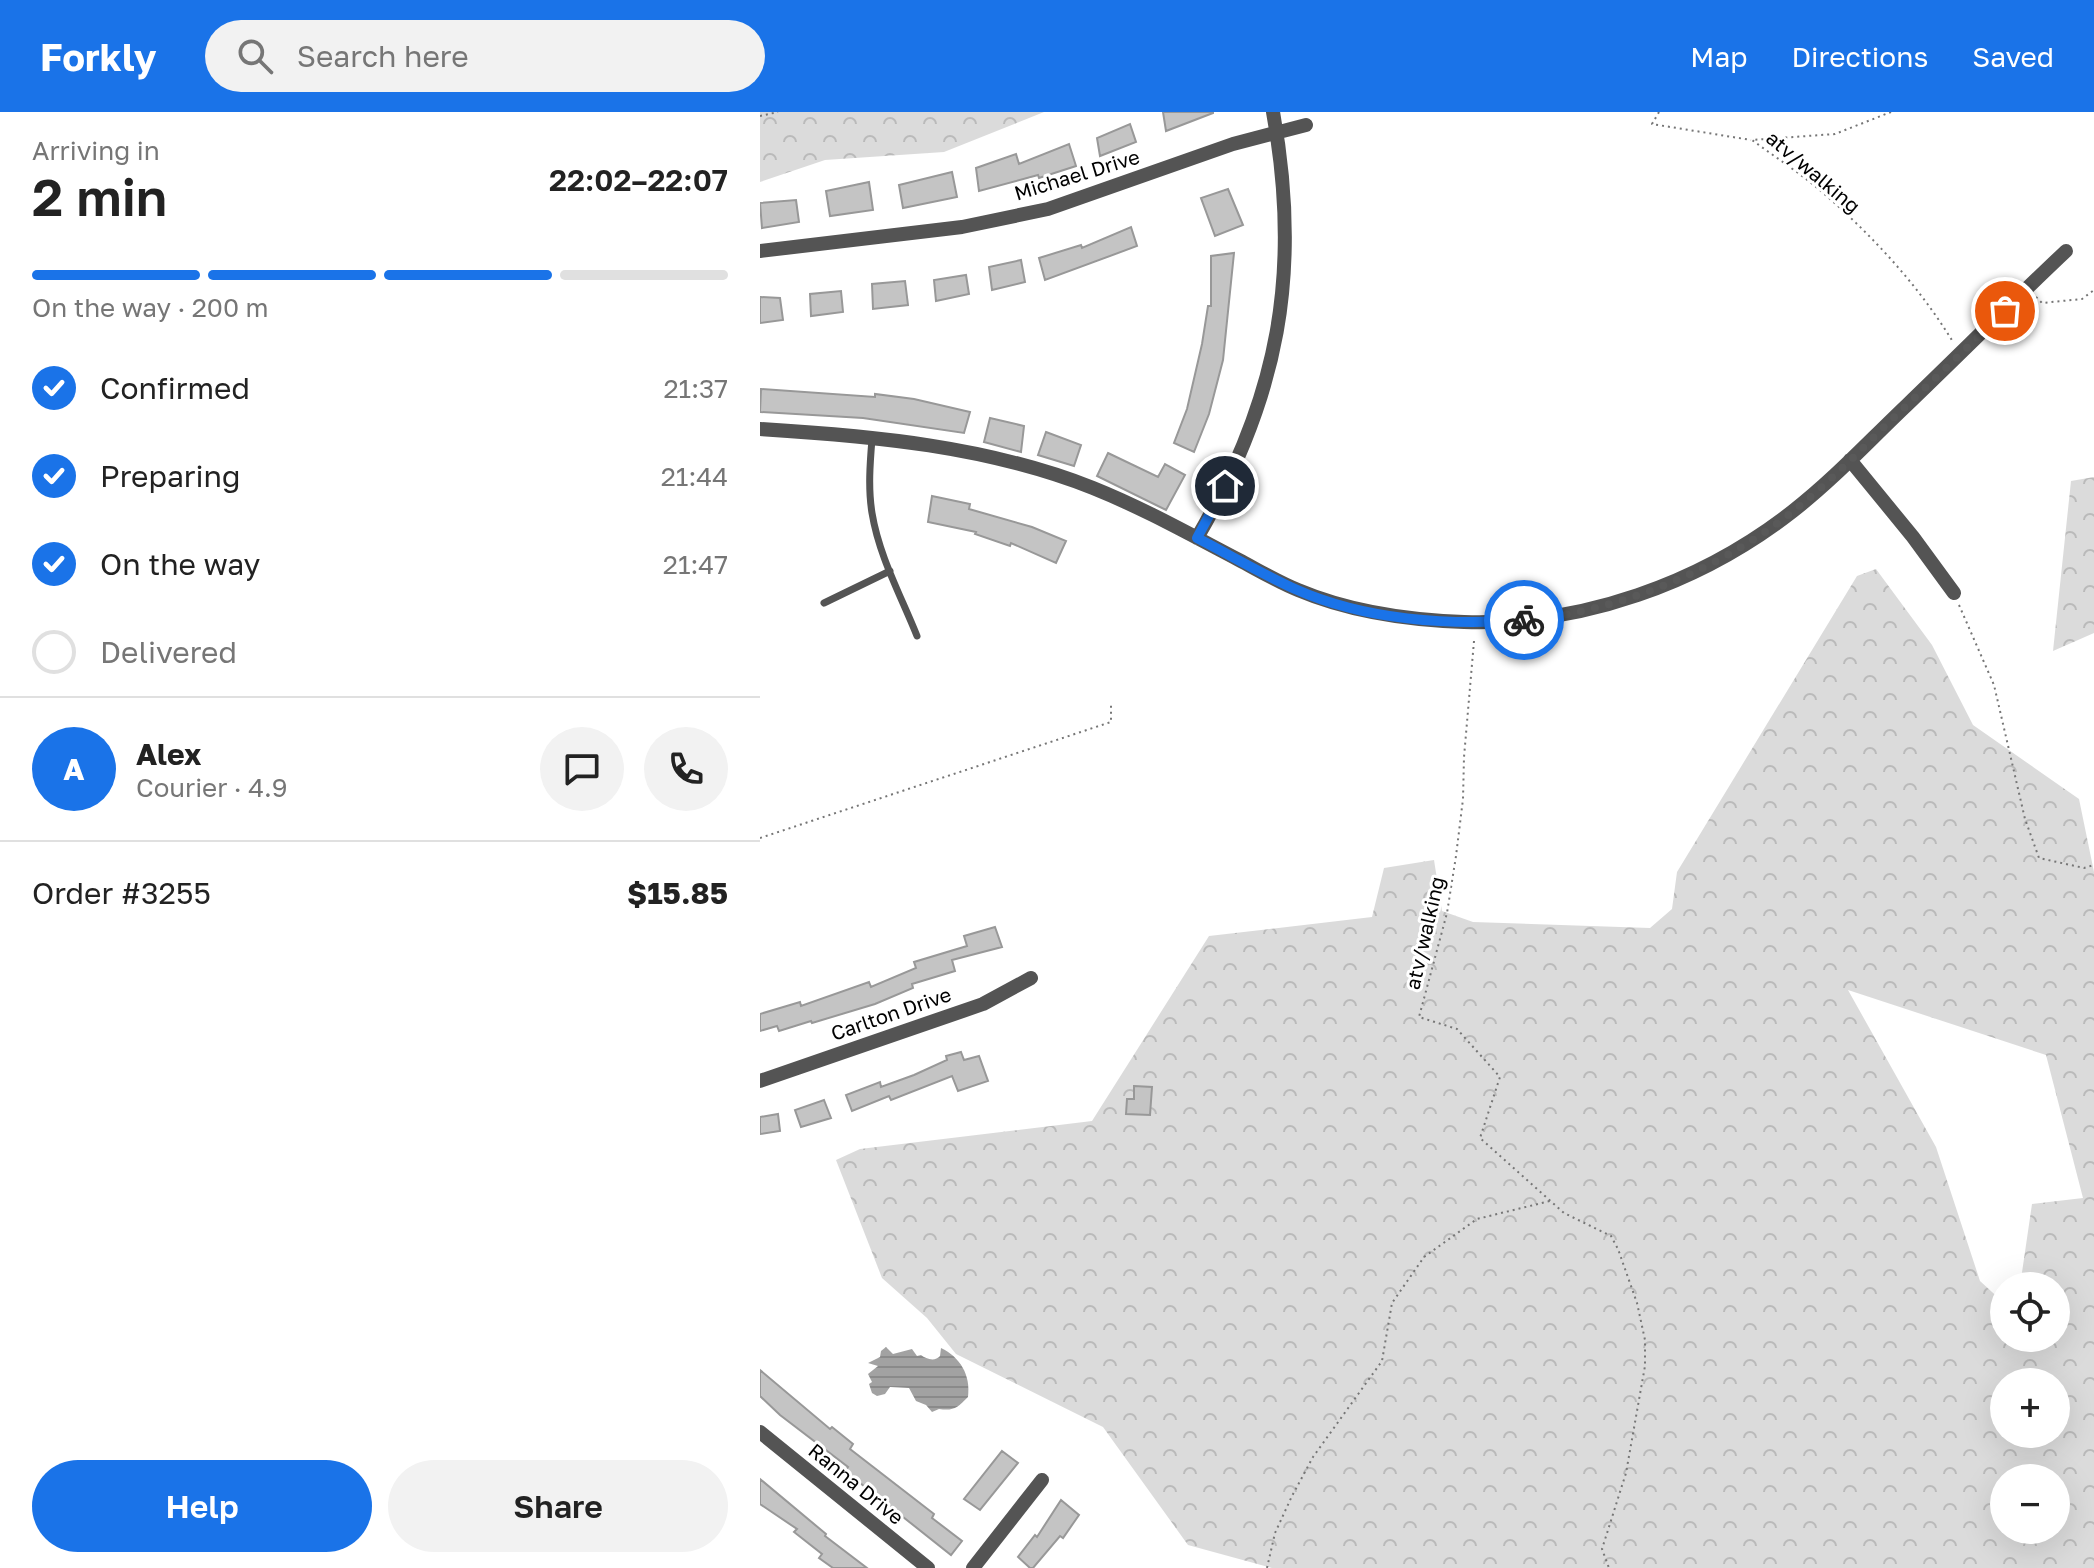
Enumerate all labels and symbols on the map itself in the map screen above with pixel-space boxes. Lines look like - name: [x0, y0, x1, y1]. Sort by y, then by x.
- street label: atv/walking: [1762, 125, 1865, 217]
- street label: Michael Drive: [1011, 144, 1142, 204]
- pin: [1971, 277, 2039, 345]
- pin: [1191, 452, 1259, 520]
- courier: [1484, 580, 1564, 660]
- street label: atv/walking: [1399, 874, 1449, 992]
- street label: Carlton Drive: [827, 981, 954, 1045]
- street label: Ranna Drive: [804, 1438, 909, 1529]

